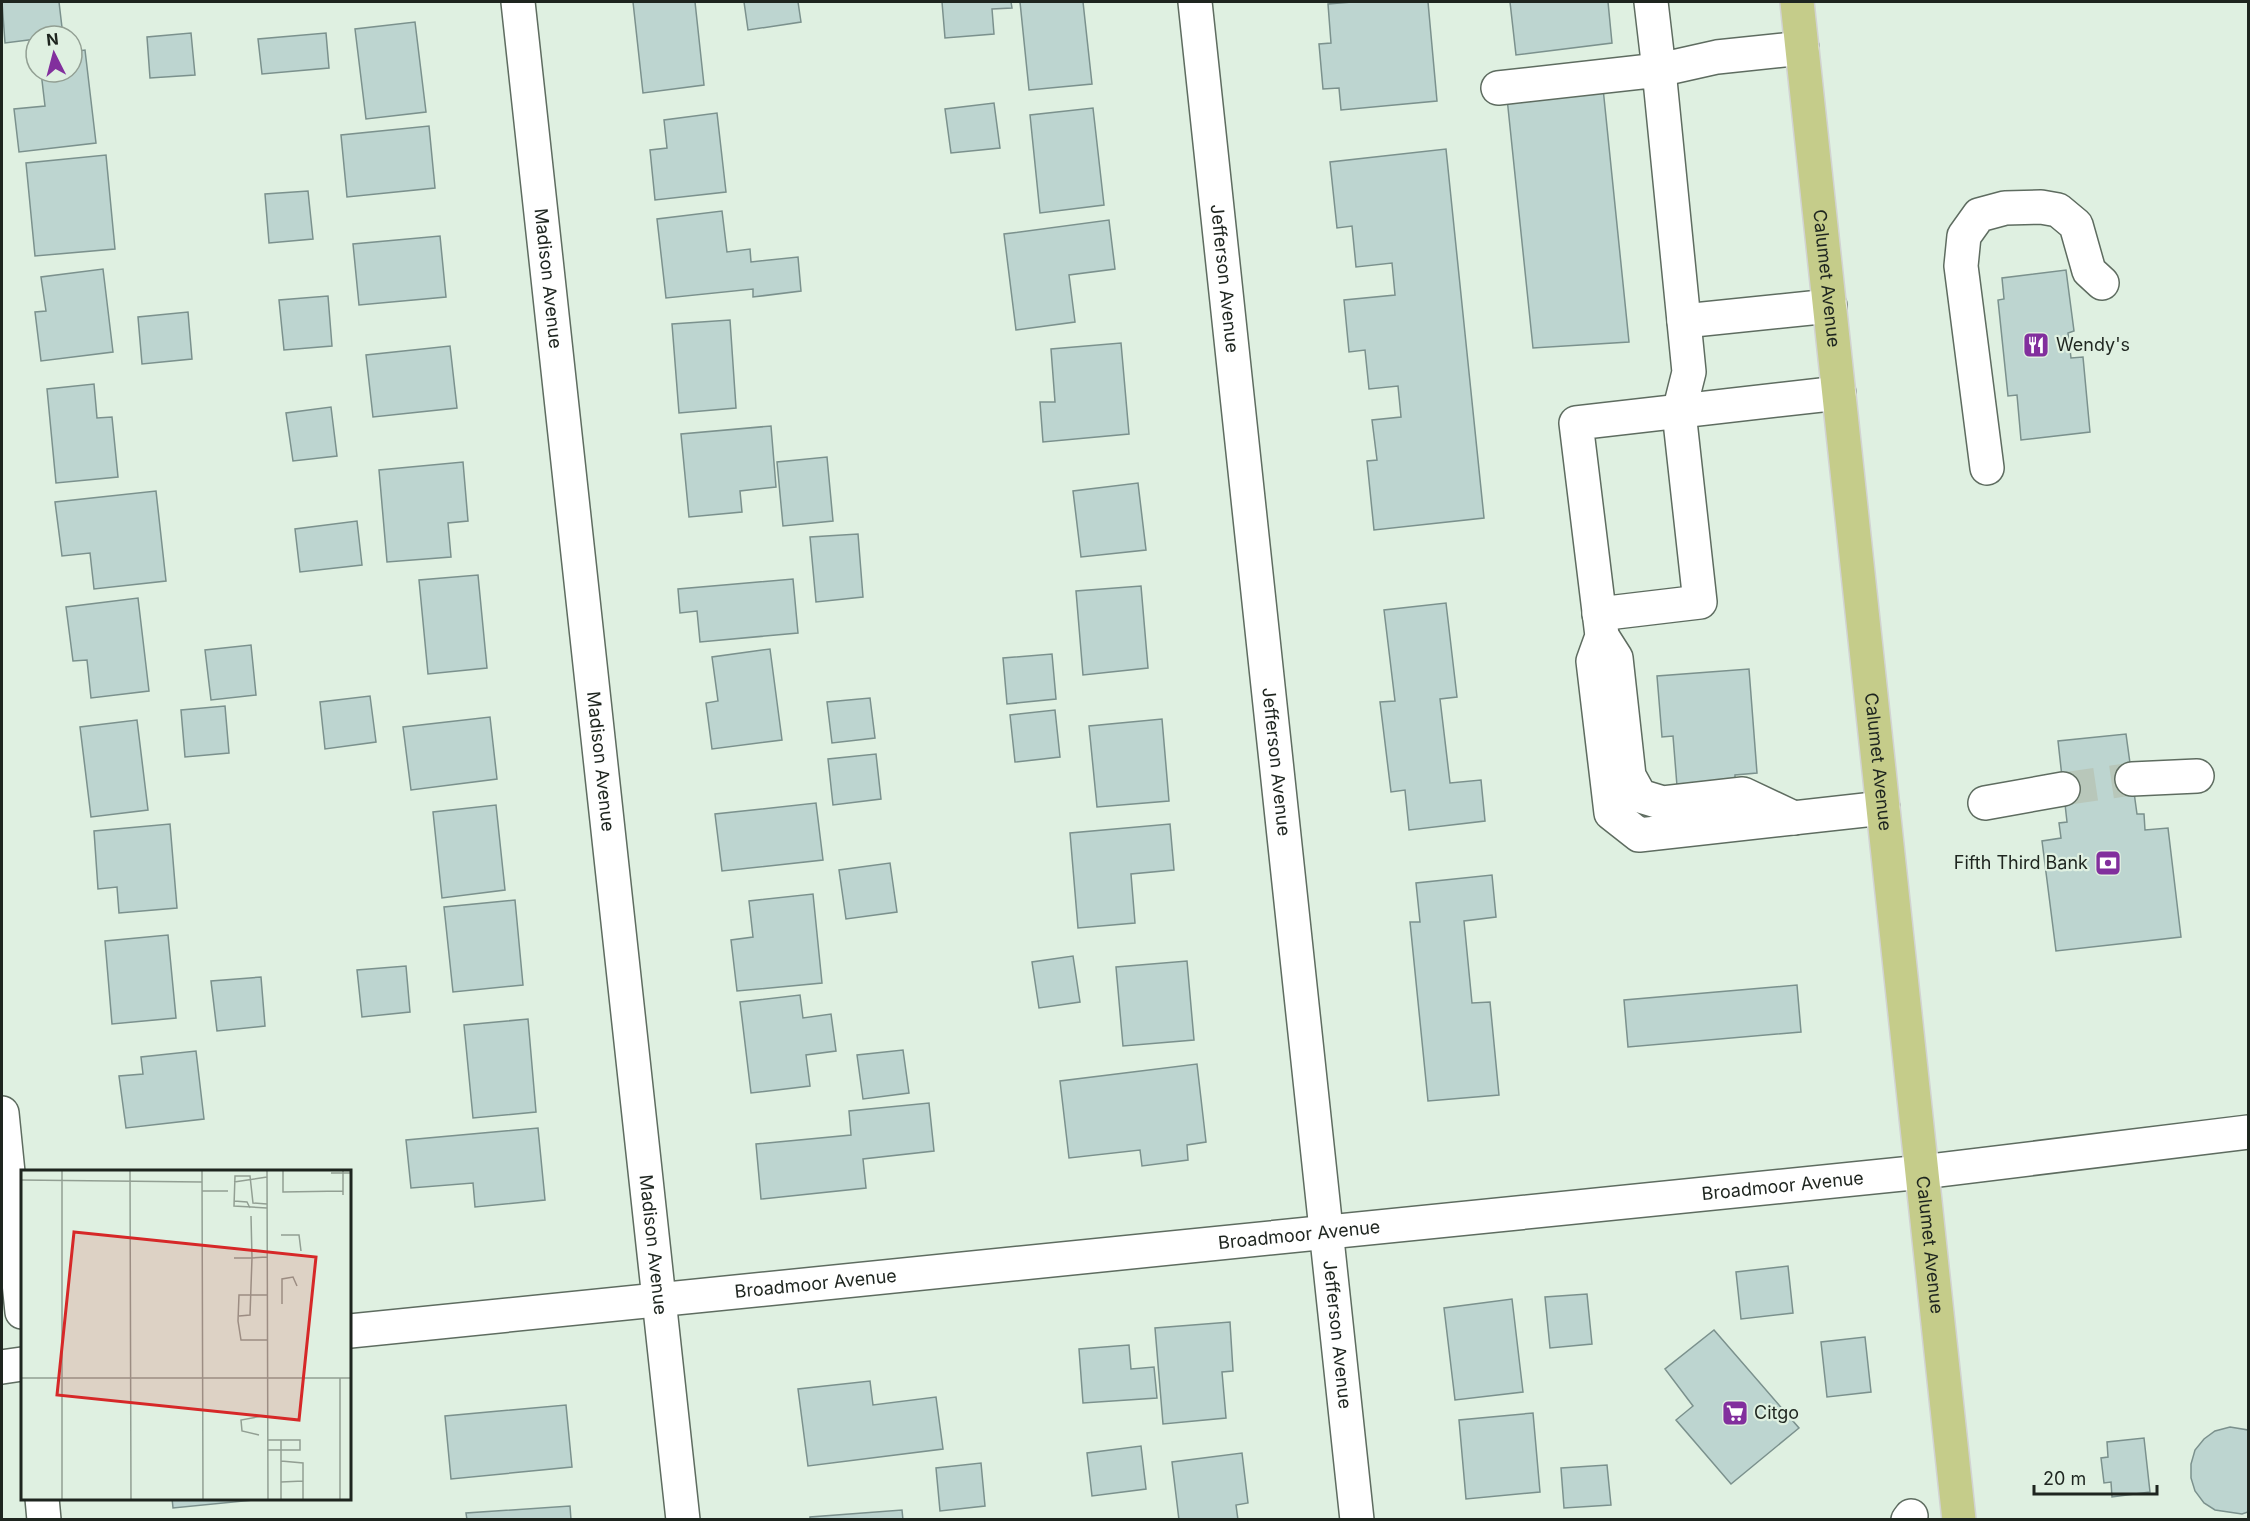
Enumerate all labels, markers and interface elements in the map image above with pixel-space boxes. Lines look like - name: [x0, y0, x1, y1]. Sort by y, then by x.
- north arrow: [24, 24, 84, 84]
- text: N: [45, 28, 60, 50]
- street label: Jefferson Avenue: [1207, 203, 1243, 354]
- street label: Madison Avenue: [530, 207, 567, 350]
- street label: Calumet Avenue: [1809, 208, 1845, 348]
- restaurant icon: Wendy's: [2021, 330, 2051, 360]
- place label: Wendy's: [2056, 334, 2130, 355]
- street label: Jefferson Avenue: [1258, 686, 1295, 837]
- street label: Madison Avenue: [583, 690, 619, 833]
- street label: Calumet Avenue: [1861, 692, 1896, 832]
- bank icon: Fifth Third Bank: [2093, 848, 2123, 878]
- place label: Fifth Third Bank: [1954, 852, 2088, 873]
- street label: Broadmoor Avenue: [1701, 1167, 1865, 1204]
- inset map: [21, 1170, 351, 1500]
- street label: Madison Avenue: [636, 1173, 672, 1316]
- street label: Calumet Avenue: [1912, 1175, 1948, 1315]
- street label: Broadmoor Avenue: [1217, 1216, 1381, 1253]
- street label: Jefferson Avenue: [1319, 1259, 1356, 1410]
- street label: Broadmoor Avenue: [734, 1265, 898, 1302]
- supermarket icon: Citgo: [1720, 1398, 1750, 1428]
- place label: Citgo: [1754, 1402, 1799, 1423]
- scale bar: [2034, 1458, 2157, 1496]
- text: 20 m: [2043, 1468, 2086, 1489]

